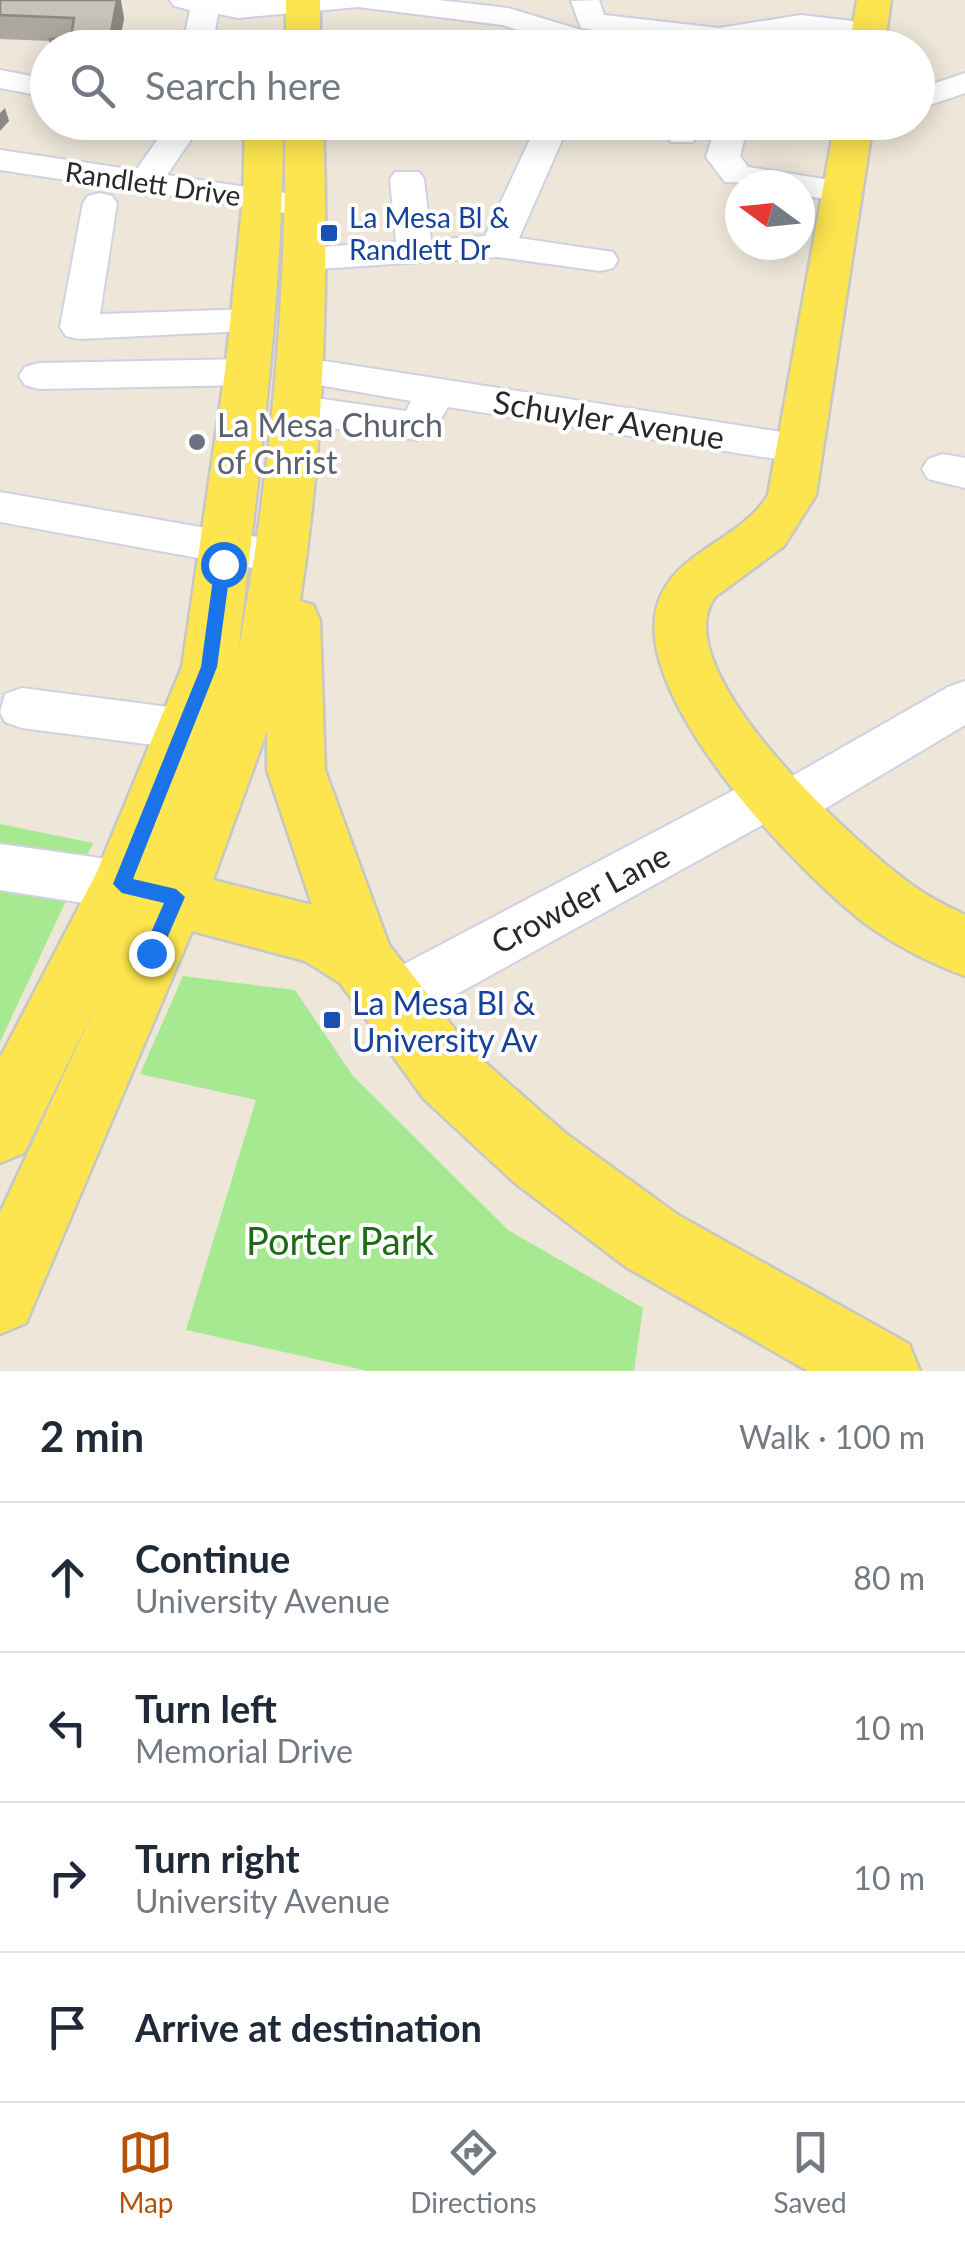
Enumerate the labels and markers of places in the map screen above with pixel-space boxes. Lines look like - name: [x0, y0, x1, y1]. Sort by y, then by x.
- place label: La Mesa Bl & Randlett Dr: [349, 200, 510, 266]
- marker: La Mesa Bl & Randlett Dr: [318, 222, 340, 244]
- place label: La Mesa Church of Christ: [217, 405, 443, 481]
- marker: La Mesa Church of Christ: [186, 431, 208, 453]
- place label: La Mesa Bl & University Av: [352, 983, 538, 1059]
- marker: La Mesa Bl & University Av: [321, 1009, 343, 1031]

